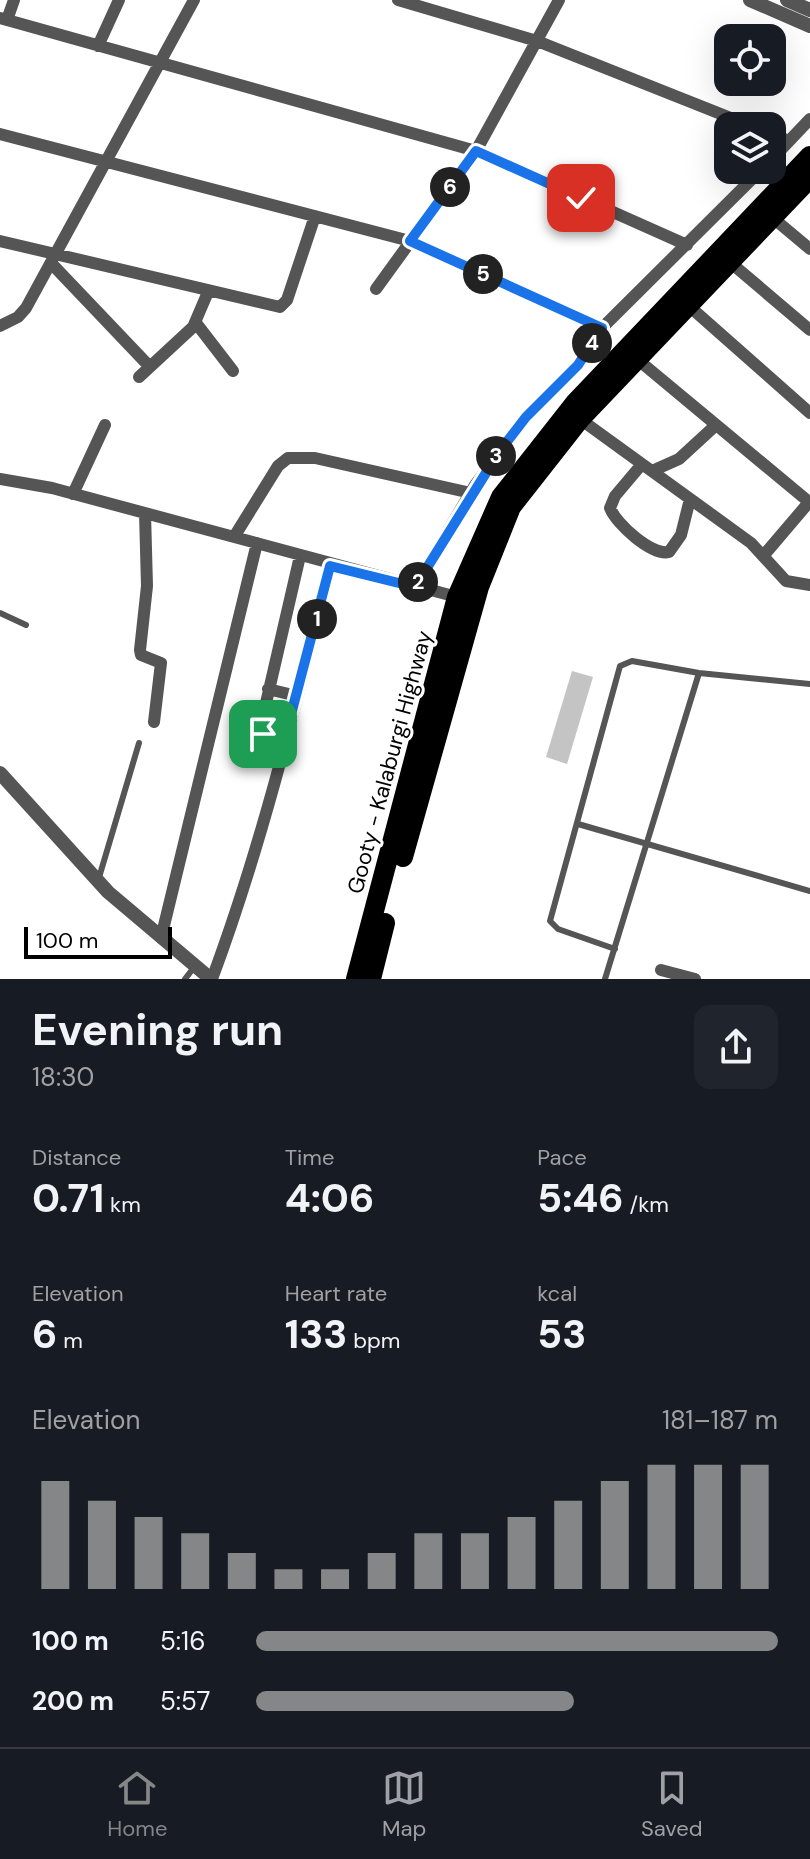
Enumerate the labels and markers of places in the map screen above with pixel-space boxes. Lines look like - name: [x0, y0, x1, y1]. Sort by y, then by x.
- pin: [547, 164, 615, 232]
- pin: 6: [430, 167, 470, 207]
- pin: 5: [463, 254, 503, 294]
- pin: 4: [572, 323, 612, 363]
- pin: 3: [476, 436, 516, 476]
- pin: 2: [398, 562, 438, 602]
- pin: 1: [297, 599, 337, 639]
- pin: [229, 700, 297, 768]

